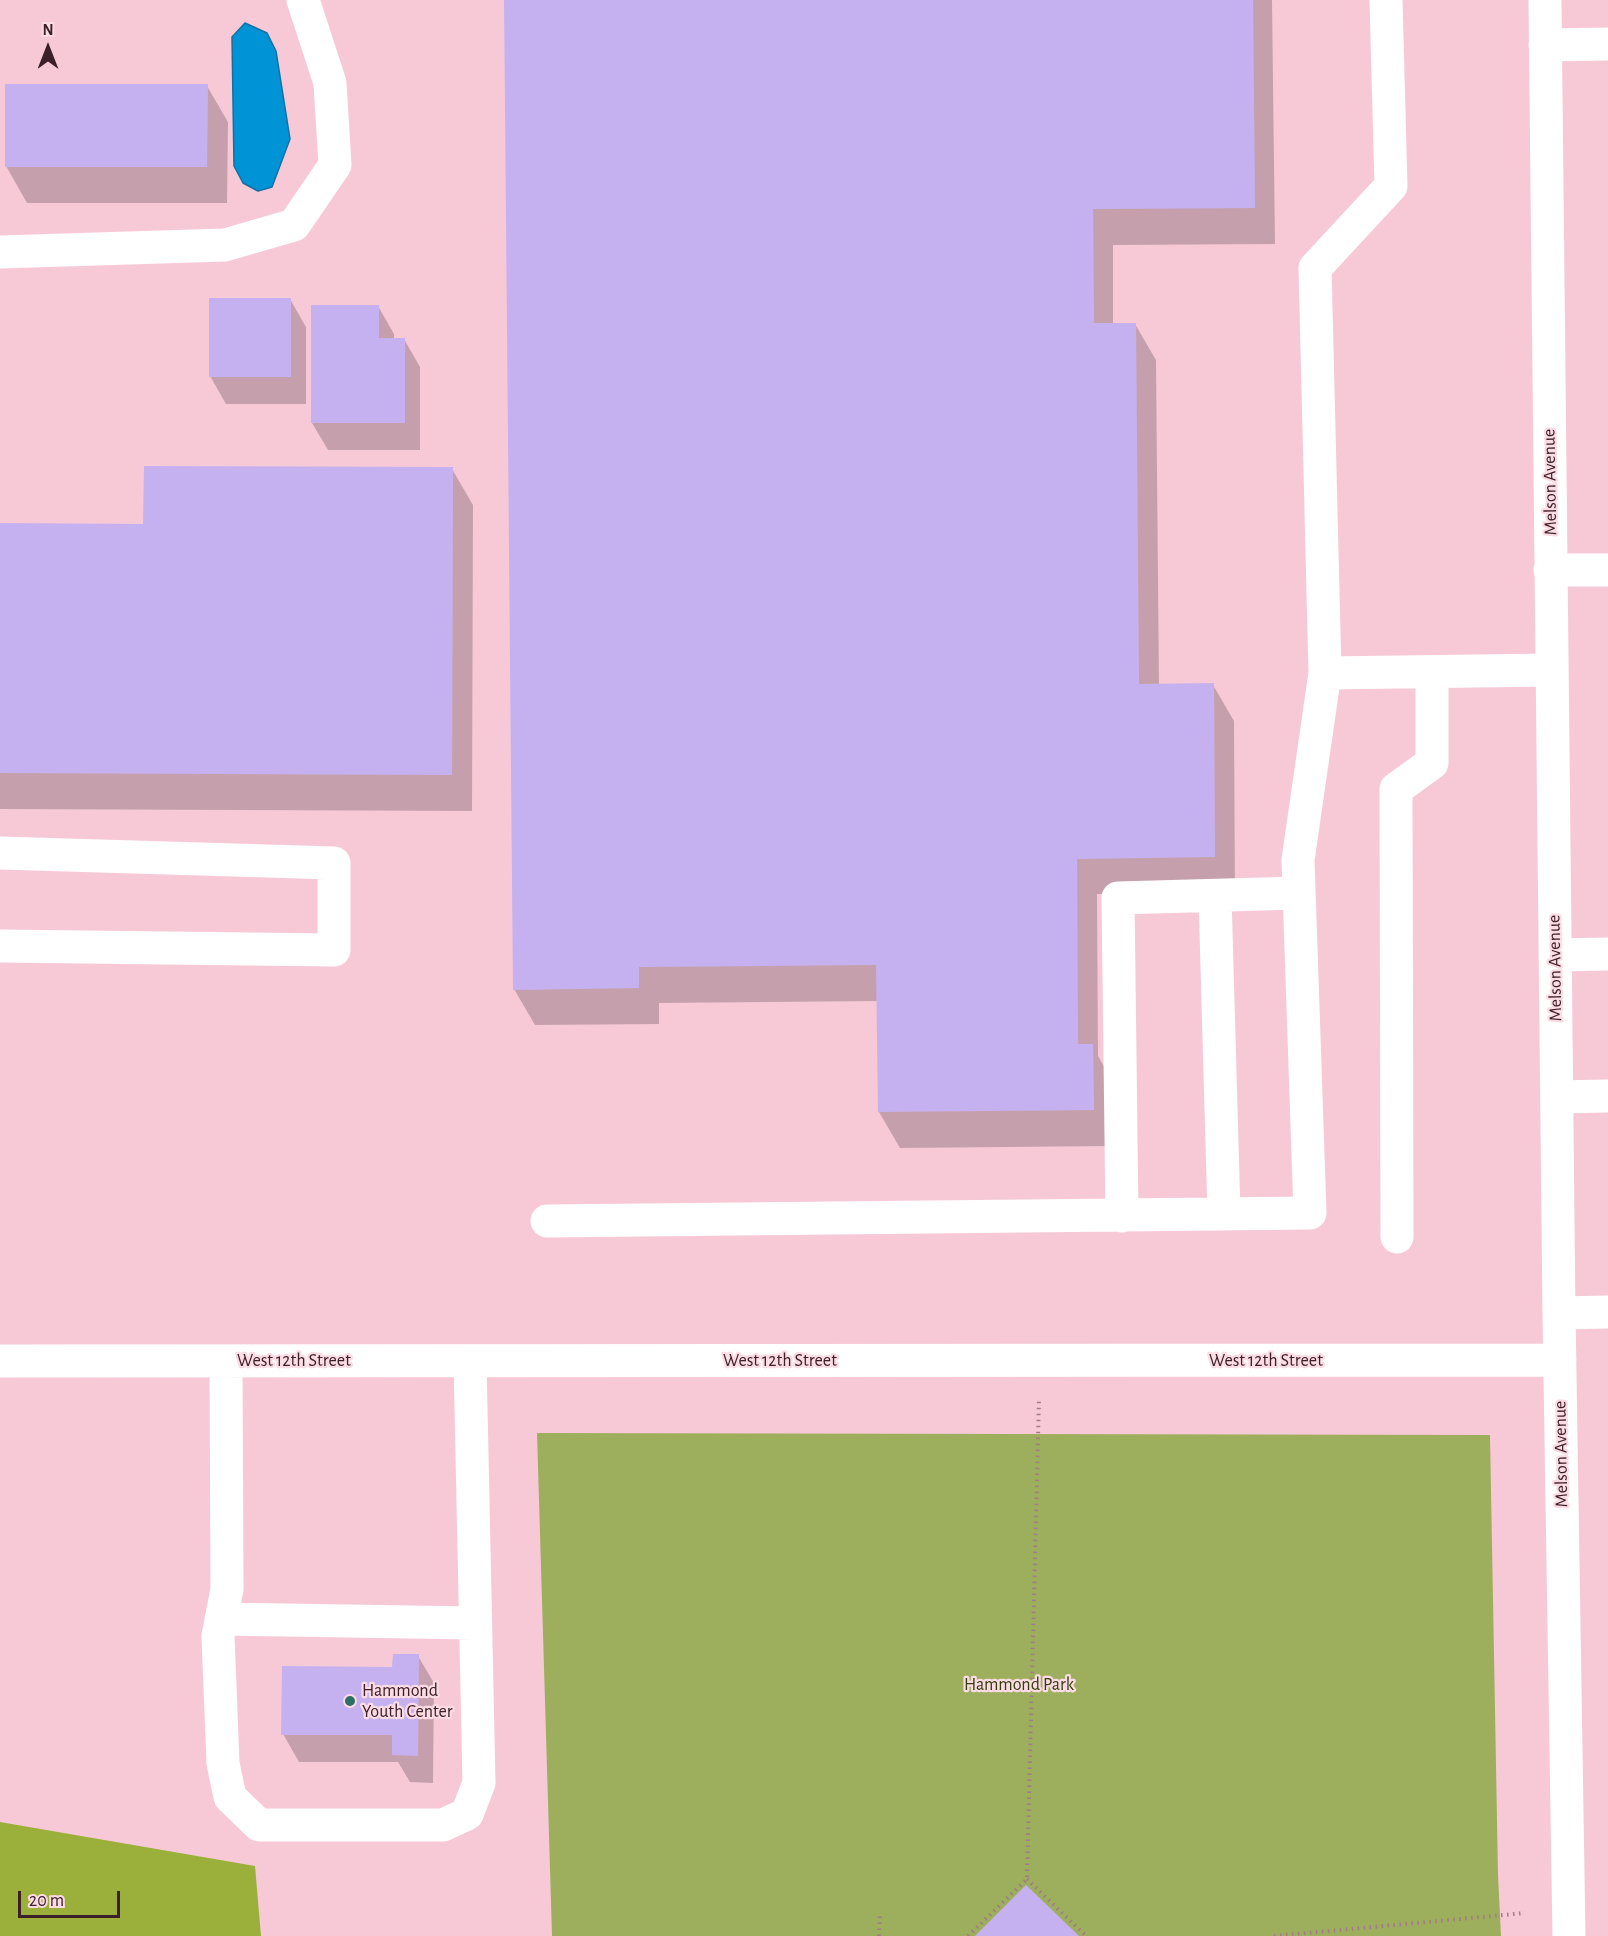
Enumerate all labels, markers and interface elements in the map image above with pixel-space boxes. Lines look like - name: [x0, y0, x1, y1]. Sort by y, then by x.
- north arrow: [18, 18, 78, 78]
- text: N: [42, 22, 54, 38]
- street label: Melson Avenue: [1538, 429, 1562, 535]
- street label: Melson Avenue: [1543, 915, 1567, 1021]
- street label: West 12th Street: [237, 1350, 351, 1372]
- street label: West 12th Street: [723, 1350, 837, 1372]
- street label: West 12th Street: [1209, 1350, 1323, 1372]
- street label: Melson Avenue: [1549, 1401, 1573, 1507]
- park label: Hammond Park: [964, 1674, 1074, 1696]
- place label: Hammond Youth Center: [362, 1680, 453, 1722]
- marker: Hammond Youth Center: [343, 1694, 357, 1708]
- scale bar: [21, 1879, 123, 1917]
- text: 20 m: [29, 1892, 64, 1910]

